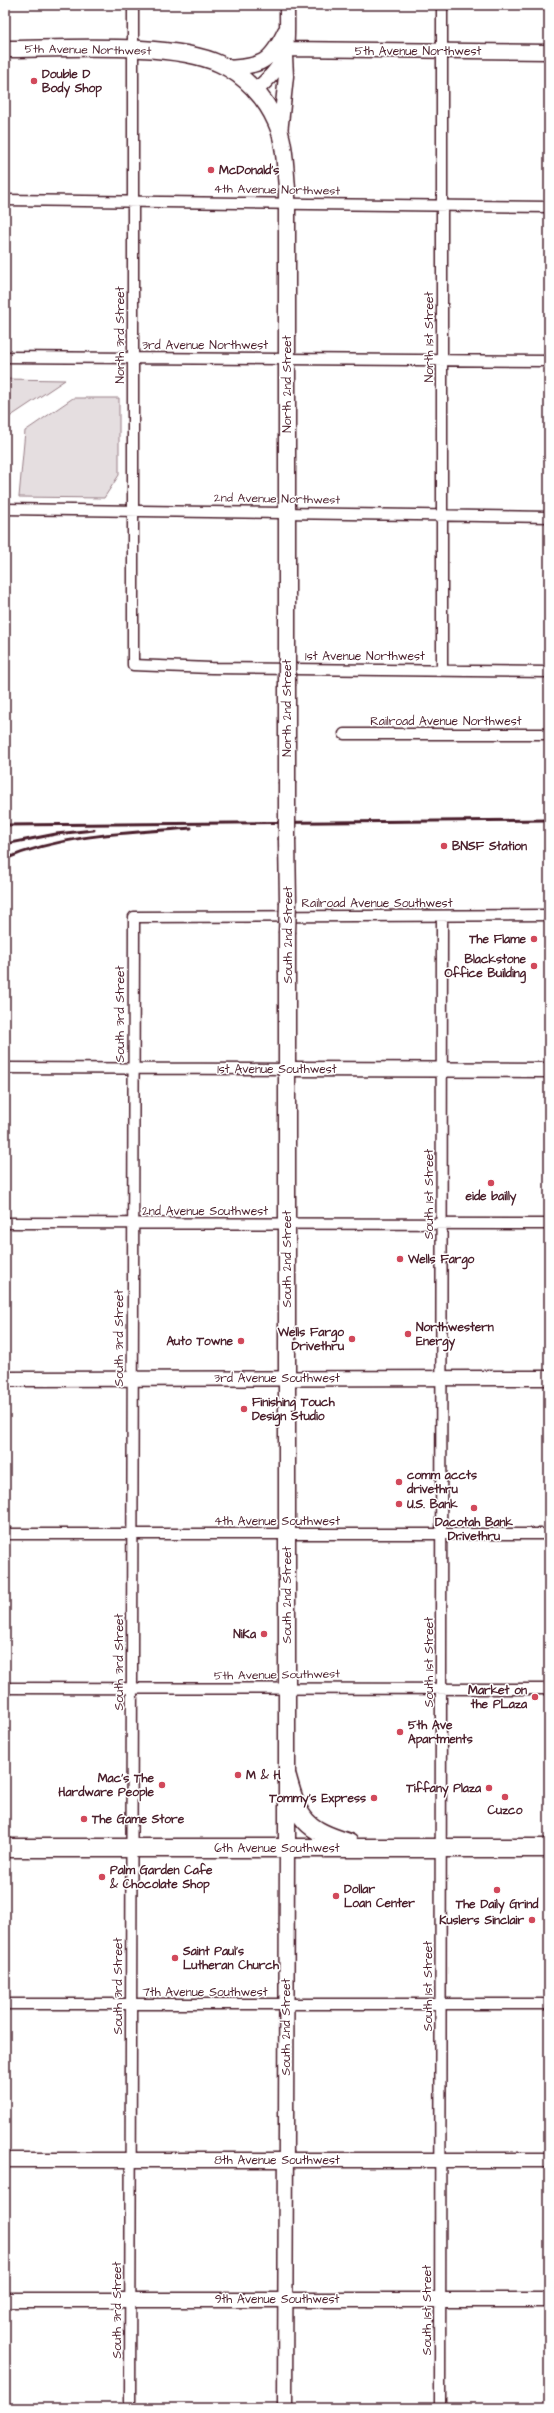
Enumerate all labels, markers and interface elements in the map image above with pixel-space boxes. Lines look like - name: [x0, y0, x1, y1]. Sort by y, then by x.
- street label: 5th Avenue Northwest: [25, 40, 152, 60]
- street label: 5th Avenue Northwest: [355, 43, 481, 60]
- place label: Double D Body Shop: [42, 66, 102, 98]
- marker: Double D Body Shop: [29, 76, 39, 86]
- place label: McDonald's: [219, 162, 279, 179]
- marker: McDonald's: [206, 165, 216, 175]
- street label: 4th Avenue Northwest: [214, 180, 340, 200]
- street label: North 3rd Street: [112, 286, 129, 384]
- street label: North 1st Street: [421, 291, 438, 382]
- street label: North 2nd Street: [279, 335, 296, 433]
- street label: 3rd Avenue Northwest: [142, 337, 268, 354]
- street label: 2nd Avenue Northwest: [214, 489, 340, 509]
- street label: 1st Avenue Northwest: [305, 648, 425, 665]
- street label: North 2nd Street: [279, 659, 296, 757]
- street label: Railroad Avenue Northwest: [370, 713, 522, 730]
- place label: BNSF Station: [452, 838, 527, 855]
- marker: BNSF Station: [439, 841, 449, 851]
- street label: South 2nd Street: [280, 886, 297, 984]
- street label: Railroad Avenue Southwest: [301, 895, 453, 912]
- place label: The Flame: [468, 931, 526, 948]
- marker: The Flame: [529, 934, 539, 944]
- place label: Blackstone Office Building: [445, 951, 527, 984]
- marker: Blackstone Office Building: [529, 961, 539, 971]
- street label: South 3rd Street: [112, 965, 129, 1062]
- street label: 1st Avenue Southwest: [217, 1061, 337, 1078]
- street label: South 1st Street: [421, 1149, 438, 1239]
- marker: eide bailly: [486, 1178, 496, 1188]
- place label: eide bailly: [465, 1188, 517, 1206]
- street label: 2nd Avenue Southwest: [142, 1203, 268, 1220]
- street label: South 2nd Street: [279, 1210, 296, 1308]
- place label: Wells Fargo: [407, 1251, 475, 1270]
- marker: Wells Fargo: [395, 1254, 405, 1264]
- street label: South 3rd Street: [111, 1289, 128, 1386]
- place label: Northwestern Energy: [416, 1319, 494, 1352]
- place label: Wells Fargo Drivethru: [277, 1324, 344, 1355]
- marker: Northwestern Energy: [403, 1329, 413, 1339]
- place label: Auto Towne: [166, 1333, 234, 1350]
- marker: Wells Fargo Drivethru: [347, 1334, 357, 1344]
- marker: Auto Towne: [236, 1336, 246, 1346]
- street label: 3rd Avenue Southwest: [214, 1370, 340, 1387]
- place label: Finishing Touch Design Studio: [252, 1394, 336, 1427]
- marker: Finishing Touch Design Studio: [239, 1404, 249, 1414]
- place label: comm accts drivethru: [406, 1467, 477, 1498]
- marker: comm accts drivethru: [394, 1477, 404, 1487]
- place label: U.S. Bank: [406, 1496, 458, 1513]
- marker: U.S. Bank: [394, 1499, 404, 1509]
- marker: Dacotah Bank Drivethru: [469, 1503, 479, 1513]
- street label: 4th Avenue Southwest: [214, 1513, 340, 1530]
- place label: Dacotah Bank Drivethru: [435, 1514, 514, 1545]
- street label: South 2nd Street: [279, 1546, 296, 1644]
- street label: South 3rd Street: [111, 1613, 128, 1710]
- street label: South 1st Street: [421, 1617, 438, 1707]
- place label: NiKa: [233, 1626, 257, 1643]
- marker: NiKa: [259, 1629, 269, 1639]
- street label: 5th Avenue Southwest: [214, 1665, 340, 1685]
- place label: Market on the PLaza: [468, 1682, 528, 1713]
- marker: Market on the PLaza: [530, 1692, 540, 1702]
- place label: 5th Ave Apartments: [408, 1717, 473, 1749]
- marker: 5th Ave Apartments: [395, 1727, 405, 1737]
- place label: M & H: [246, 1767, 282, 1784]
- place label: Mac's The Hardware People: [58, 1770, 155, 1802]
- marker: M & H: [233, 1770, 243, 1780]
- marker: Mac's The Hardware People: [157, 1780, 167, 1790]
- place label: Tiffany Plaza: [405, 1780, 482, 1798]
- marker: Tiffany Plaza: [484, 1783, 494, 1793]
- place label: Tommy's Express: [268, 1790, 366, 1808]
- marker: Cuzco: [500, 1792, 510, 1802]
- marker: Tommy's Express: [369, 1793, 379, 1803]
- place label: Cuzco: [488, 1802, 523, 1819]
- place label: The Game Store: [91, 1811, 185, 1828]
- marker: The Game Store: [79, 1814, 89, 1824]
- street label: 6th Avenue Southwest: [214, 1840, 340, 1857]
- place label: Palm Garden Cafe & Chocolate Shop: [109, 1862, 213, 1894]
- marker: Palm Garden Cafe & Chocolate Shop: [97, 1872, 107, 1882]
- place label: Dollar Loan Center: [344, 1881, 415, 1912]
- marker: The Daily Grind: [492, 1885, 502, 1895]
- marker: Dollar Loan Center: [331, 1891, 341, 1901]
- place label: The Daily Grind: [455, 1896, 539, 1914]
- place label: Kuslers Sinclair: [439, 1912, 524, 1929]
- marker: Kuslers Sinclair: [527, 1915, 537, 1925]
- street label: South 3rd Street: [110, 1937, 127, 2034]
- street label: South 1st Street: [420, 1941, 437, 2031]
- place label: Saint Paul's Lutheran Church: [182, 1943, 280, 1974]
- marker: Saint Paul's Lutheran Church: [170, 1953, 180, 1963]
- street label: South 2nd Street: [278, 1978, 295, 2076]
- street label: 7th Avenue Southwest: [142, 1984, 268, 2001]
- street label: 8th Avenue Southwest: [214, 2152, 340, 2169]
- street label: South 3rd Street: [109, 2261, 126, 2358]
- street label: South 1st Street: [419, 2265, 436, 2355]
- street label: 9th Avenue Southwest: [215, 2291, 339, 2308]

